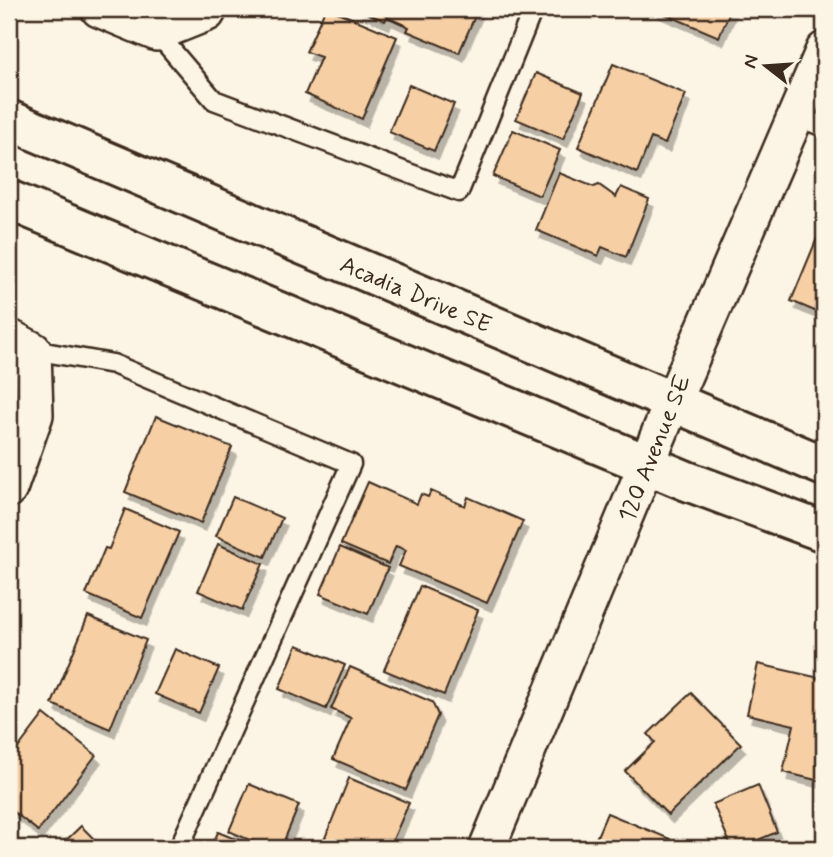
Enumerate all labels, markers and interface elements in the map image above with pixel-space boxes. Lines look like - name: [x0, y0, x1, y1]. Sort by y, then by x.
- north arrow: [732, 32, 802, 102]
- text: N: [737, 52, 765, 71]
- street label: Acadia Drive SE: [335, 250, 496, 341]
- street label: 120 Avenue SE: [612, 370, 699, 527]

